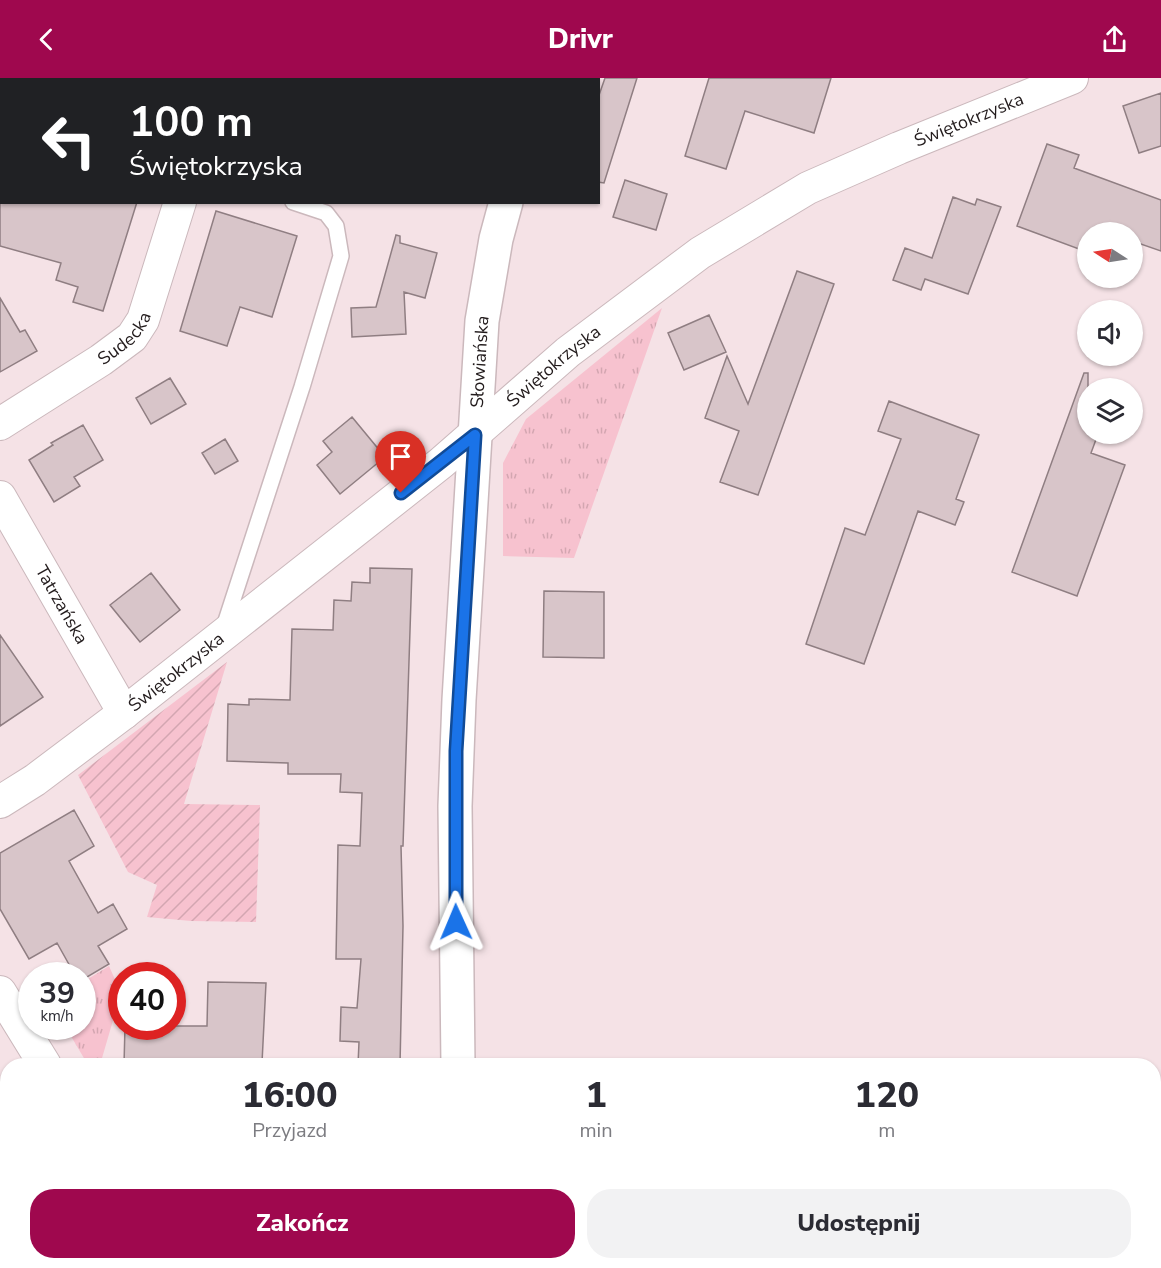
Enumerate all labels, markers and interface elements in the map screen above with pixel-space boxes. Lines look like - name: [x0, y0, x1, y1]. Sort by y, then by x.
- text: Drivr: [548, 21, 613, 58]
- icon: back: [30, 23, 63, 56]
- icon: share: [1098, 23, 1131, 56]
- street label: Świętokrzyska: [911, 87, 1027, 153]
- text: 100 m: [129, 94, 253, 151]
- icon: left: [30, 102, 108, 180]
- text: Świętokrzyska: [129, 148, 303, 185]
- north arrow: [1077, 222, 1143, 288]
- map controls: [1077, 222, 1143, 444]
- button: sound: [1077, 300, 1143, 366]
- street label: Sudecka: [93, 309, 157, 371]
- street label: Słowiańska: [465, 314, 495, 409]
- street label: Świętokrzyska: [501, 320, 606, 412]
- button: layers: [1077, 378, 1143, 444]
- pin: [375, 431, 426, 493]
- icon: arrive: [384, 440, 417, 473]
- street label: Tatrzańska: [30, 561, 94, 648]
- street label: Świętokrzyska: [123, 627, 229, 717]
- position arrow: [424, 890, 488, 954]
- speed limit sign: 40: [108, 962, 186, 1040]
- text: 39: [39, 973, 75, 1014]
- text: km/h: [40, 1006, 74, 1026]
- text: 16:00: [242, 1071, 338, 1120]
- text: 1: [585, 1071, 607, 1120]
- text: 120: [854, 1071, 919, 1120]
- text: Przyjazd: [252, 1117, 327, 1144]
- text: min: [579, 1117, 613, 1144]
- text: m: [878, 1117, 895, 1144]
- button: Zakończ: [30, 1189, 575, 1258]
- button: Udostępnij: [587, 1189, 1131, 1258]

